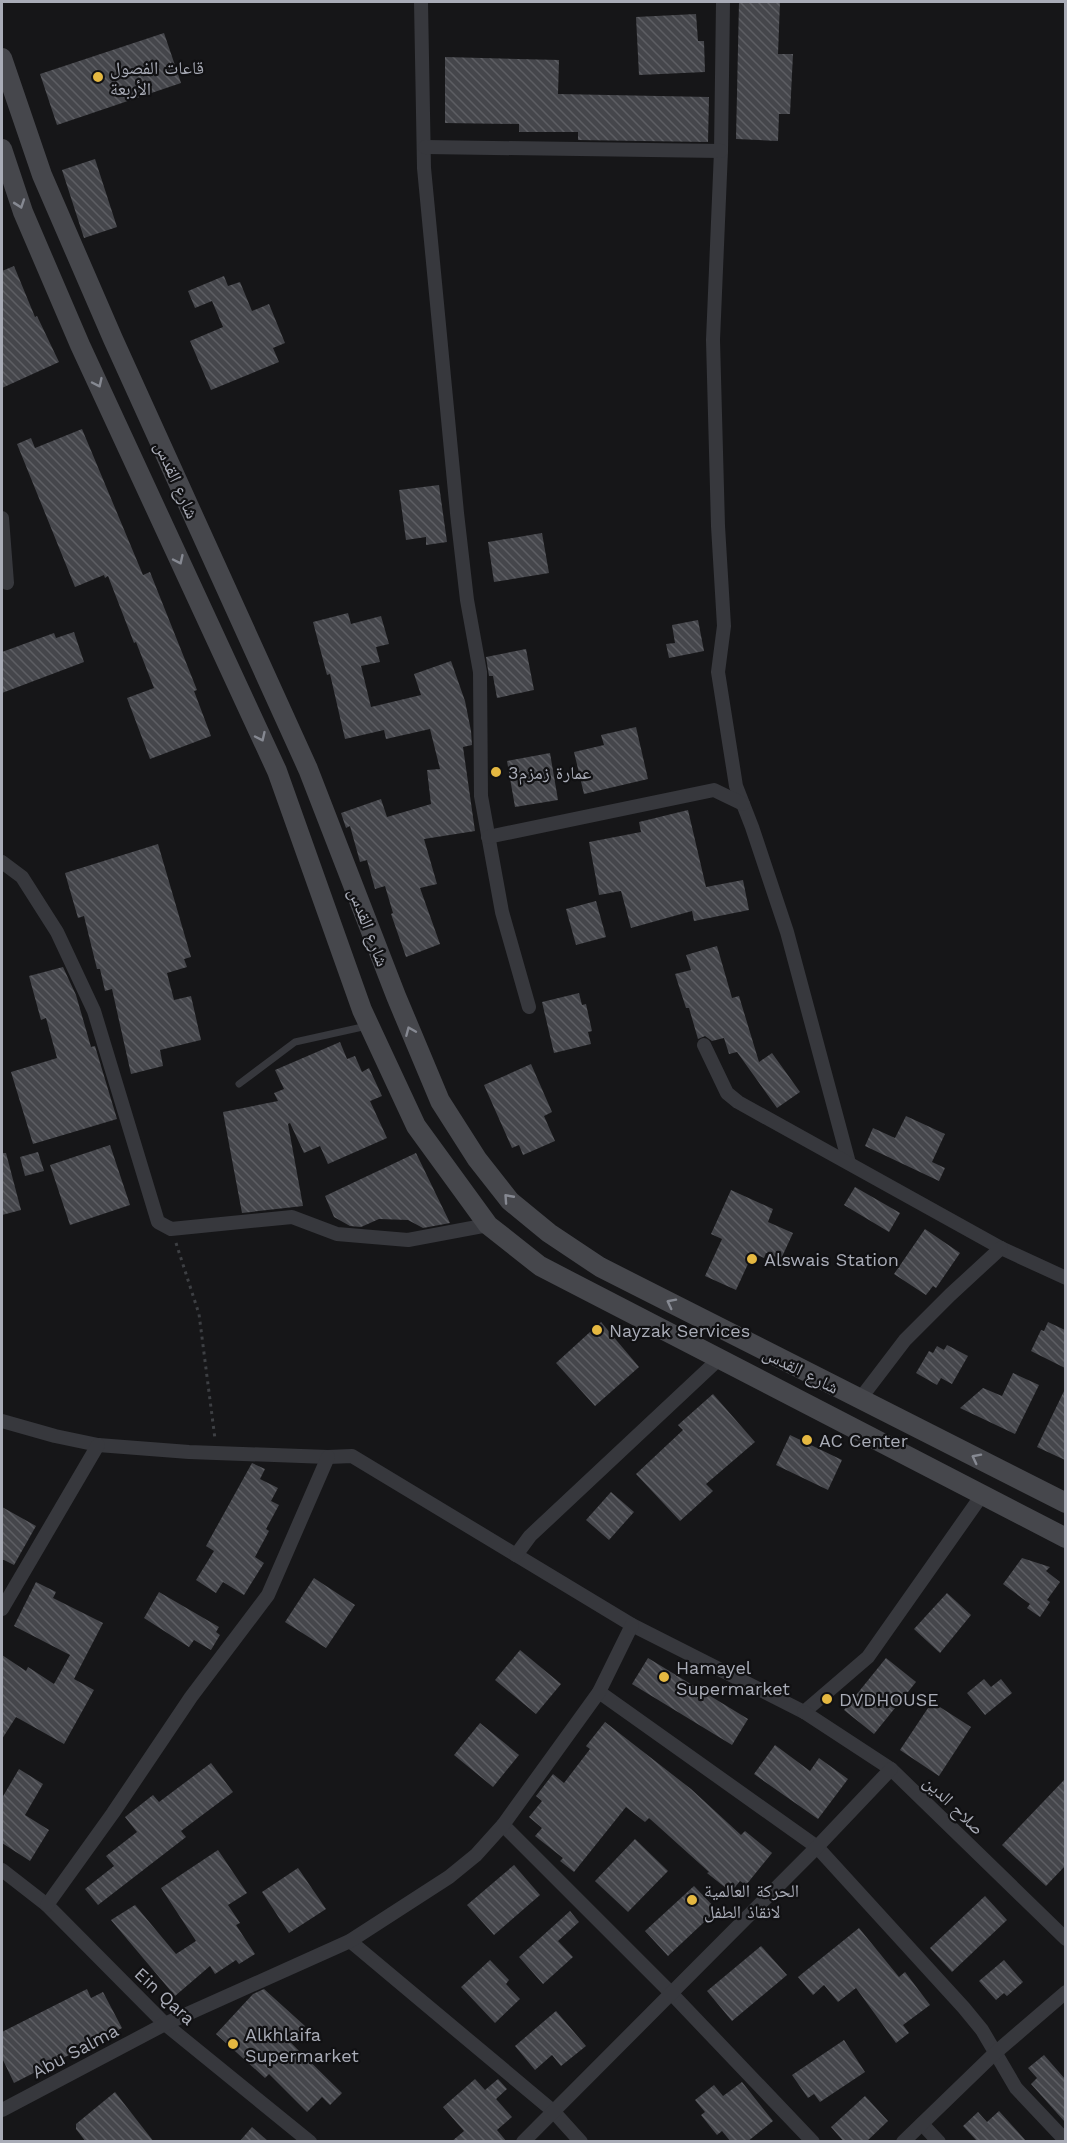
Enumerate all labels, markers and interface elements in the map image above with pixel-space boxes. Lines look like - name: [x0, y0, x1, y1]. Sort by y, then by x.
- place label: قاعات الفصول الأربعة: [110, 57, 204, 99]
- marker: قاعات الفصول الأربعة: [91, 70, 105, 84]
- one-way arrow: [13, 198, 26, 209]
- one-way arrow: [90, 377, 102, 388]
- street label: شارع القدس: [150, 438, 203, 522]
- one-way arrow: [172, 554, 184, 565]
- one-way arrow: [254, 730, 266, 741]
- place label: عمارة زمزم3: [508, 762, 591, 785]
- marker: عمارة زمزم3: [489, 765, 503, 779]
- street label: شارع القدس: [344, 885, 394, 969]
- one-way arrow: [405, 1026, 417, 1037]
- one-way arrow: [504, 1194, 515, 1205]
- place label: Alswais Station: [764, 1249, 899, 1270]
- marker: Alswais Station: [745, 1252, 759, 1266]
- one-way arrow: [666, 1299, 677, 1311]
- place label: Nayzak Services: [609, 1320, 750, 1341]
- marker: Nayzak Services: [590, 1323, 604, 1337]
- street label: شارع القدس: [759, 1342, 842, 1399]
- place label: AC Center: [819, 1430, 908, 1451]
- marker: AC Center: [800, 1433, 814, 1447]
- one-way arrow: [971, 1454, 982, 1466]
- place label: Hamayel Supermarket: [676, 1657, 790, 1699]
- marker: Hamayel Supermarket: [657, 1670, 671, 1684]
- place label: DVDHOUSE: [839, 1689, 939, 1710]
- marker: DVDHOUSE: [820, 1692, 834, 1706]
- street label: صلاح الدين: [918, 1771, 989, 1840]
- place label: الحركة العالمية لانقاذ الطفل: [704, 1880, 799, 1923]
- marker: الحركة العالمية لانقاذ الطفل: [685, 1893, 699, 1907]
- street label: Ein Qara: [131, 1963, 199, 2029]
- street label: Abu Salma: [28, 2019, 122, 2083]
- place label: Alkhlaifa Supermarket: [245, 2024, 359, 2066]
- marker: Alkhlaifa Supermarket: [226, 2037, 240, 2051]

